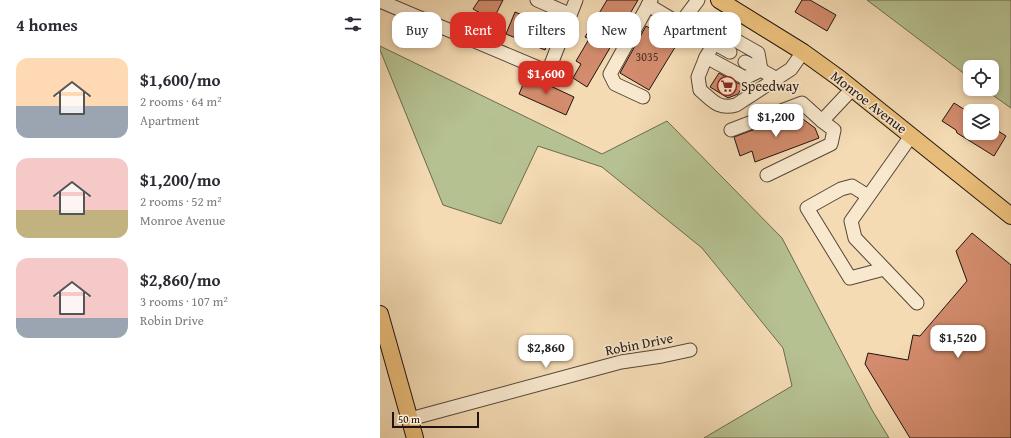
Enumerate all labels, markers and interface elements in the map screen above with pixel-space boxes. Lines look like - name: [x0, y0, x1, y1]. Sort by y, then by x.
- text: 4 homes: [16, 12, 78, 37]
- chip: Buy: [392, 12, 442, 48]
- chip: Rent: [450, 12, 506, 48]
- chip: Filters: [514, 12, 579, 48]
- chip: New: [587, 12, 641, 48]
- chip: Apartment: [649, 12, 741, 48]
- icon: filters: [342, 13, 364, 35]
- house number: 3035: [635, 48, 659, 65]
- map controls: [963, 60, 999, 140]
- button: locate: [963, 60, 999, 96]
- pin: $1,600: [513, 61, 579, 95]
- text: $1,600: [527, 64, 565, 83]
- street label: Monroe Avenue: [827, 66, 912, 138]
- text: $1,600/mo: [140, 67, 221, 92]
- icon: home: [48, 74, 96, 122]
- supermarket icon: Speedway: [716, 75, 738, 97]
- place label: Speedway: [741, 76, 799, 96]
- text: 2 rooms · 64 m²: [140, 92, 222, 111]
- pin: $1,200: [743, 104, 809, 138]
- button: layers: [963, 104, 999, 140]
- text: $1,200: [757, 107, 795, 126]
- text: Apartment: [140, 111, 200, 130]
- text: $1,200/mo: [140, 167, 221, 192]
- icon: home: [48, 174, 96, 222]
- text: 2 rooms · 52 m²: [140, 192, 222, 211]
- text: Monroe Avenue: [140, 211, 225, 230]
- text: $2,860/mo: [140, 267, 221, 292]
- icon: home: [48, 274, 96, 322]
- text: 3 rooms · 107 m²: [140, 292, 228, 311]
- text: Robin Drive: [140, 311, 204, 330]
- pin: $1,520: [925, 325, 991, 359]
- street label: Robin Drive: [603, 328, 675, 360]
- text: $1,520: [939, 328, 977, 347]
- pin: $2,860: [513, 335, 579, 369]
- text: $2,860: [527, 338, 565, 357]
- scale bar: [392, 410, 479, 429]
- text: 50 m: [398, 411, 420, 427]

